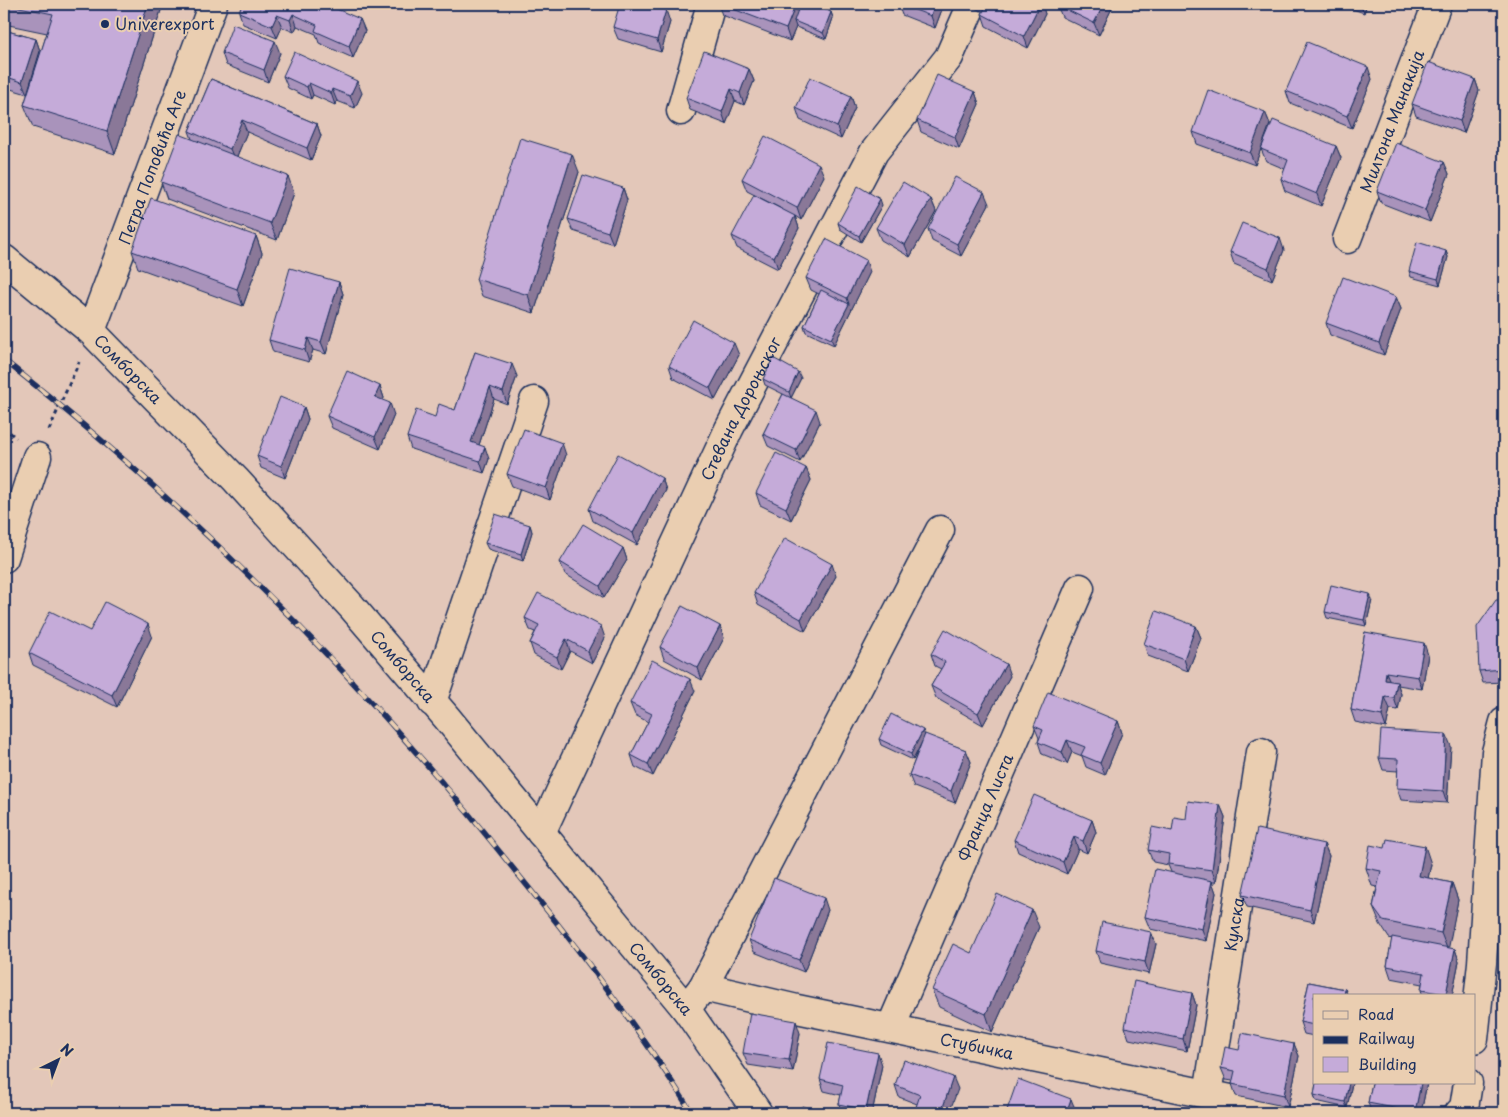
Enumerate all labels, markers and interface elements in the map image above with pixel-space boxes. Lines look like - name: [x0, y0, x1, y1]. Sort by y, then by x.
- place label: Univerexport: [115, 11, 215, 35]
- marker: Univerexport: [99, 18, 111, 30]
- street label: Милтона Манакија: [1353, 46, 1429, 196]
- street label: Петра Поповића Аге: [111, 86, 191, 248]
- street label: Сомборска: [89, 328, 168, 409]
- street label: Стевана Дороњског: [694, 331, 787, 484]
- street label: Сомборска: [366, 624, 442, 707]
- street label: Франца Листа: [951, 749, 1018, 865]
- street label: Кулска: [1217, 895, 1249, 953]
- street label: Сомборска: [624, 936, 699, 1020]
- legend: [1313, 994, 1476, 1084]
- text: Road: [1358, 1002, 1394, 1025]
- street label: Стубичка: [938, 1026, 1016, 1065]
- text: Railway: [1358, 1026, 1415, 1049]
- north arrow: [32, 1034, 82, 1084]
- text: N: [56, 1038, 78, 1061]
- text: Building: [1358, 1052, 1417, 1075]

